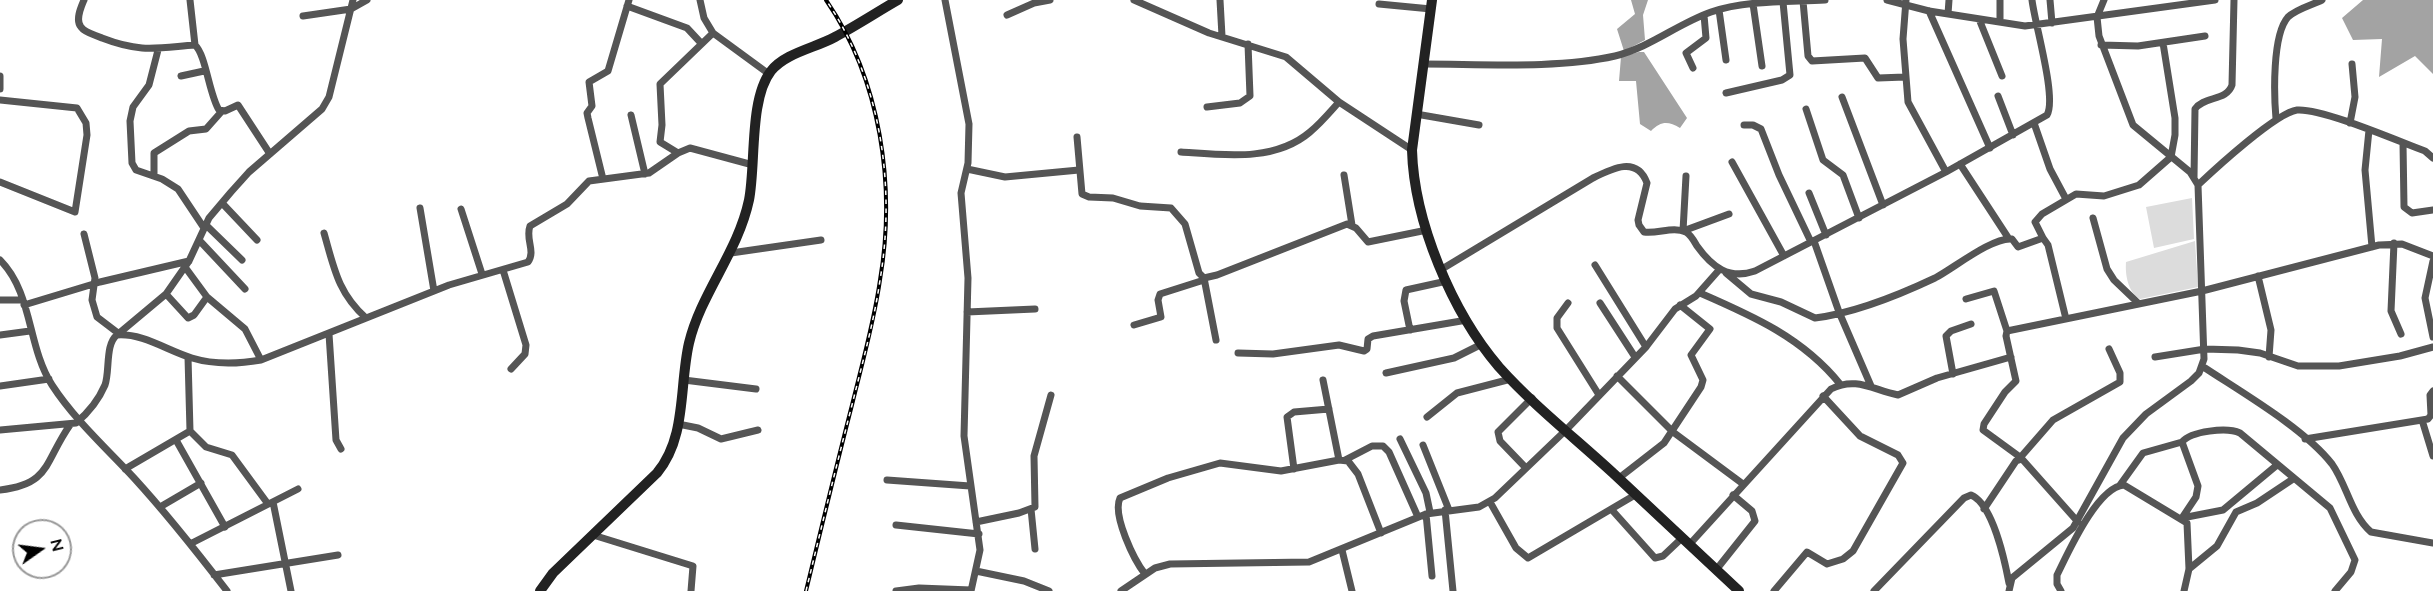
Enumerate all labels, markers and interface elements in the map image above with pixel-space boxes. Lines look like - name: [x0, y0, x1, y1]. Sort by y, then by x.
- north arrow: [12, 519, 72, 579]
- text: N: [47, 537, 69, 553]

